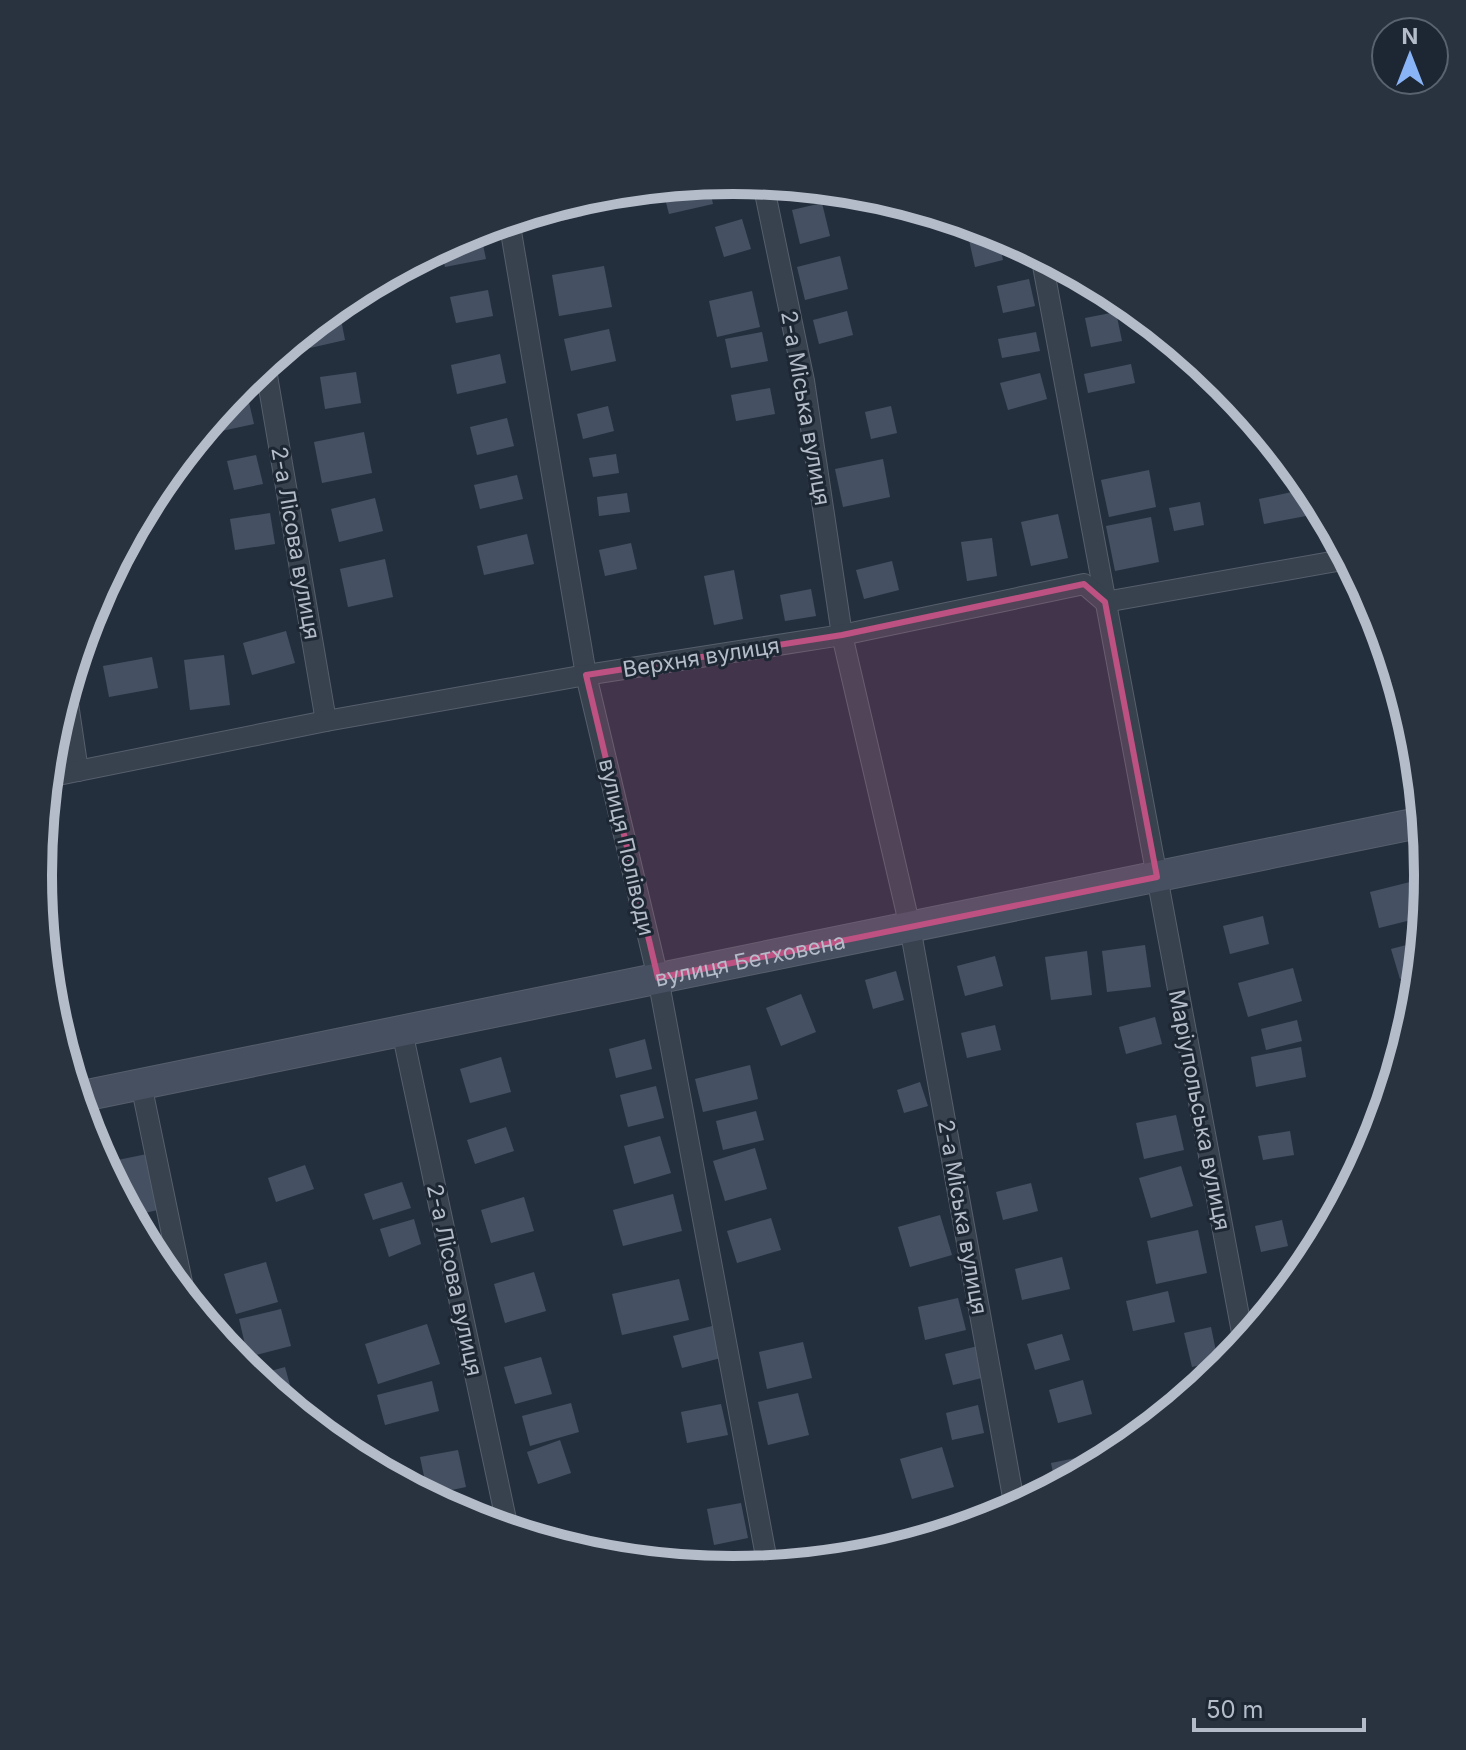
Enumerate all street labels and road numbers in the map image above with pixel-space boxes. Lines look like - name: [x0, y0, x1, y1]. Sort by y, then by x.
- street label: 2-а Міська вулиця: [776, 309, 836, 507]
- street label: 2-а Лісова вулиця: [266, 445, 326, 641]
- street label: Верхня вулиця: [621, 632, 781, 682]
- street label: вулиця Поліводи: [594, 756, 660, 938]
- street label: вулиця Бетховена: [652, 927, 848, 992]
- street label: Маріупольська вулиця: [1164, 987, 1236, 1233]
- street label: 2-а Міська вулиця: [933, 1118, 993, 1316]
- street label: 2-а Лісова вулиця: [422, 1182, 488, 1378]

